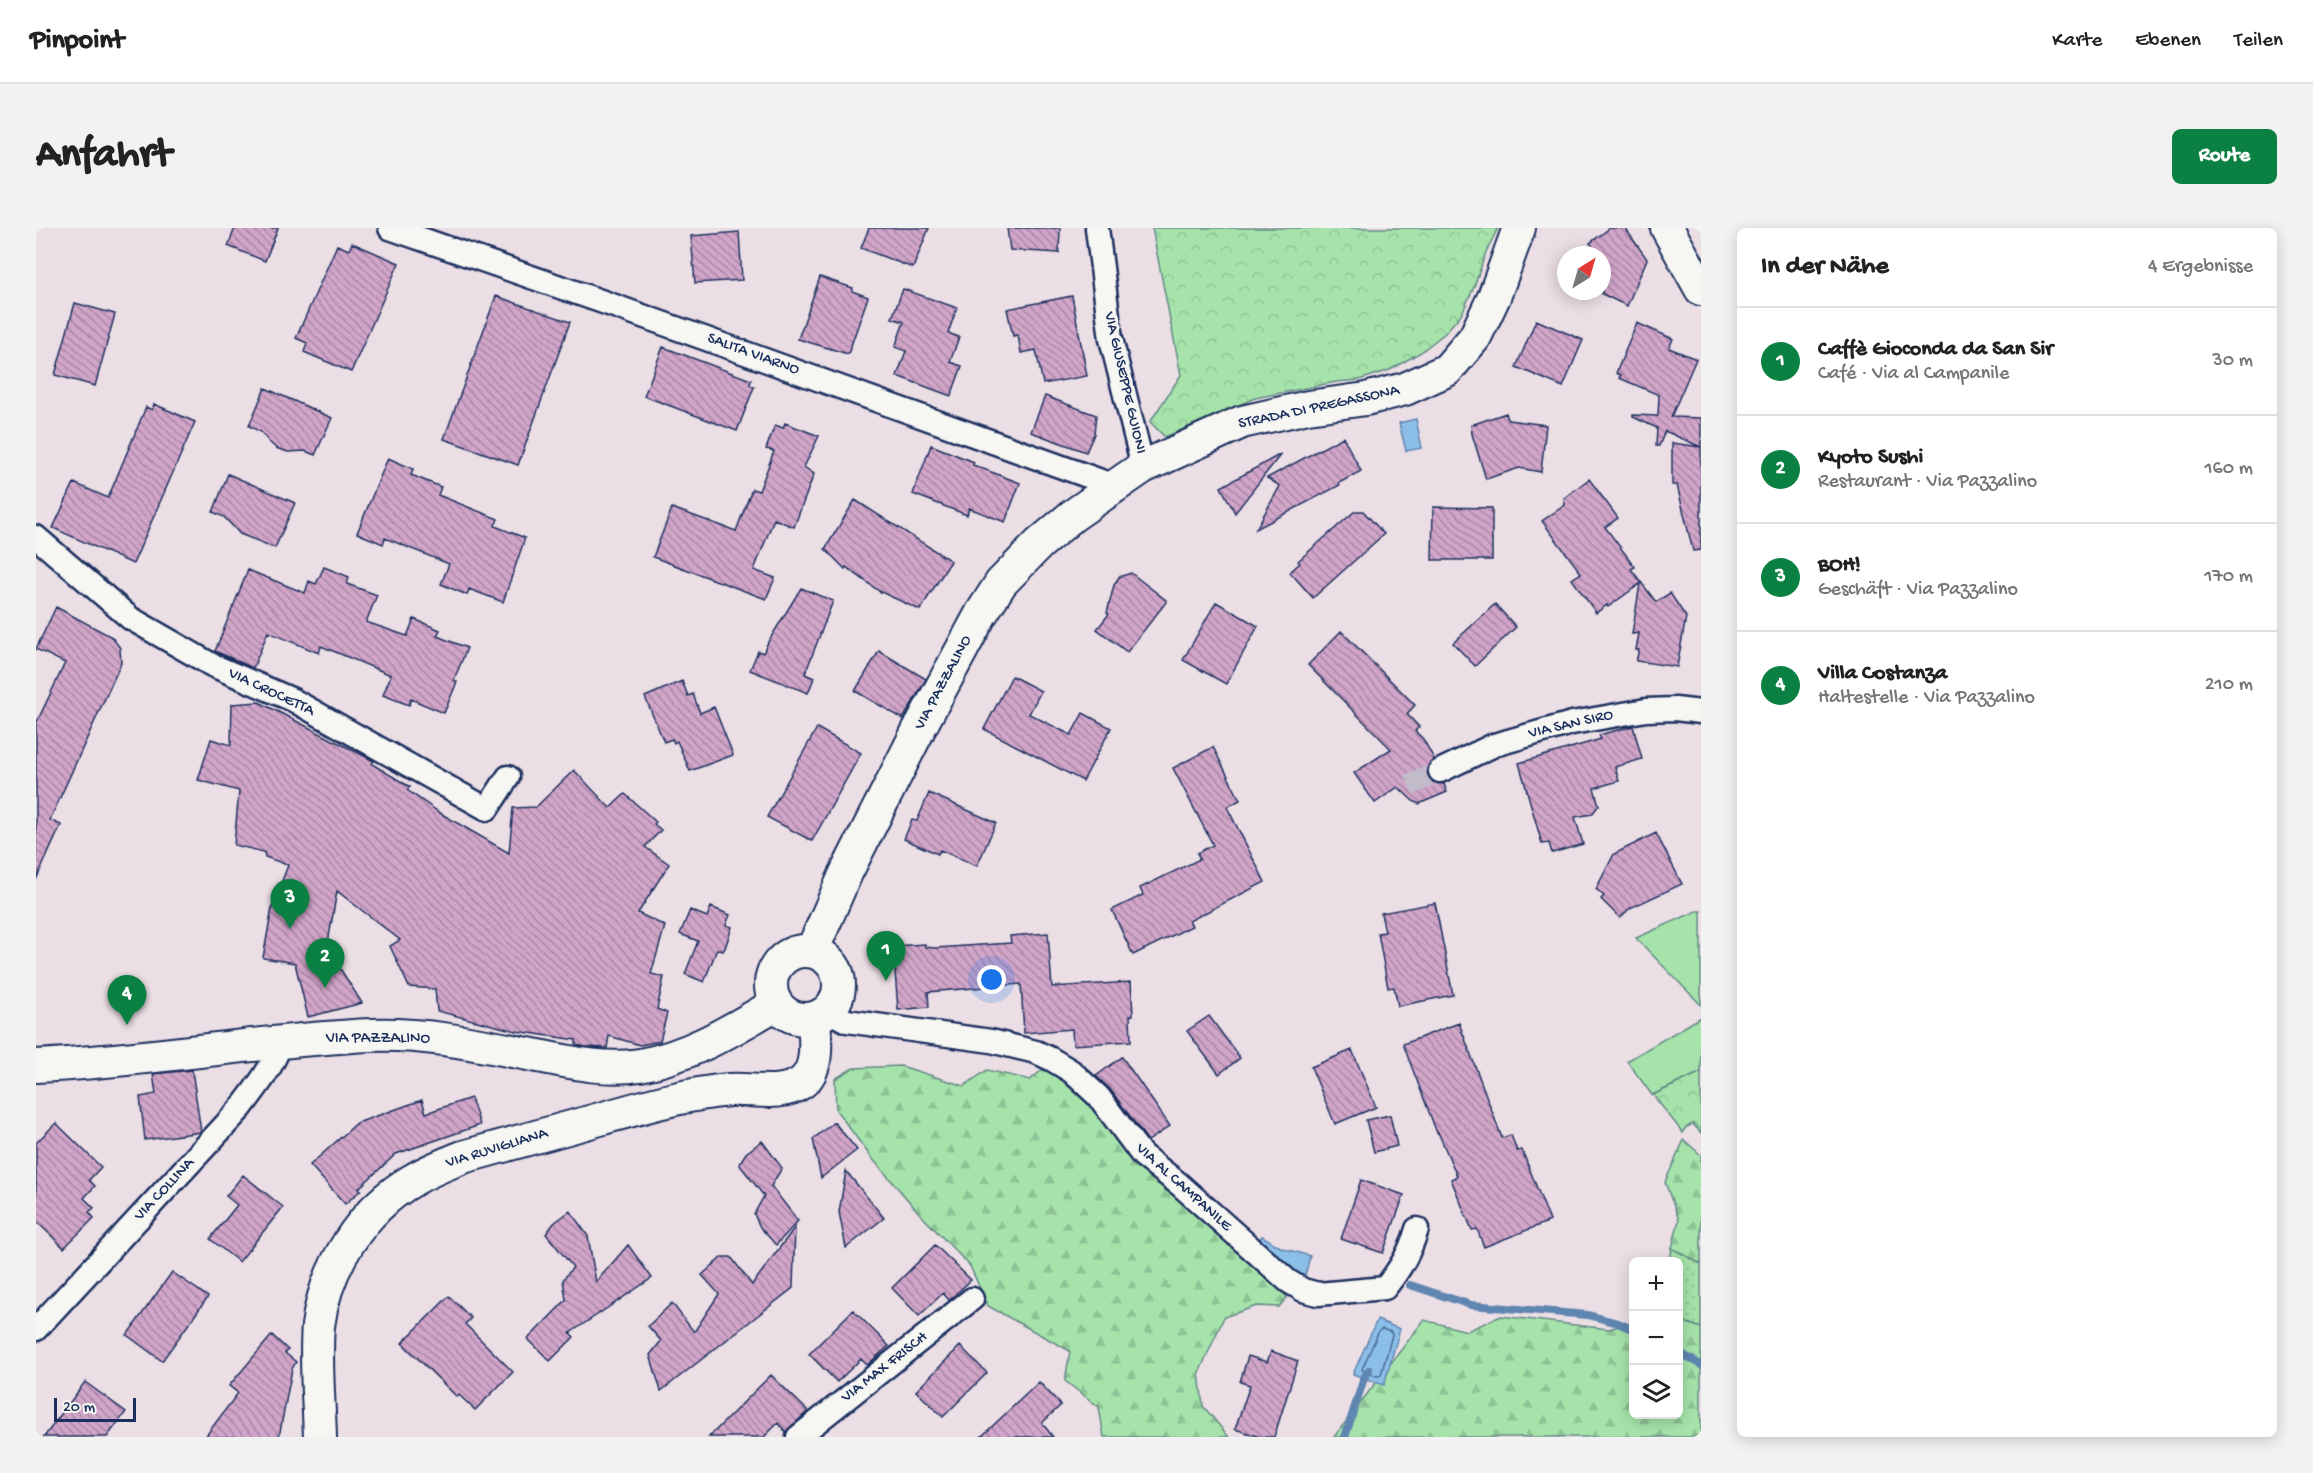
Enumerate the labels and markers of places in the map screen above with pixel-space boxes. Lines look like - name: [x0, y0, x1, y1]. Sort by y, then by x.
- pin: 3: [270, 880, 310, 929]
- pin: 1: [866, 932, 906, 981]
- pin: 2: [306, 938, 344, 988]
- pin: 4: [108, 976, 146, 1025]

